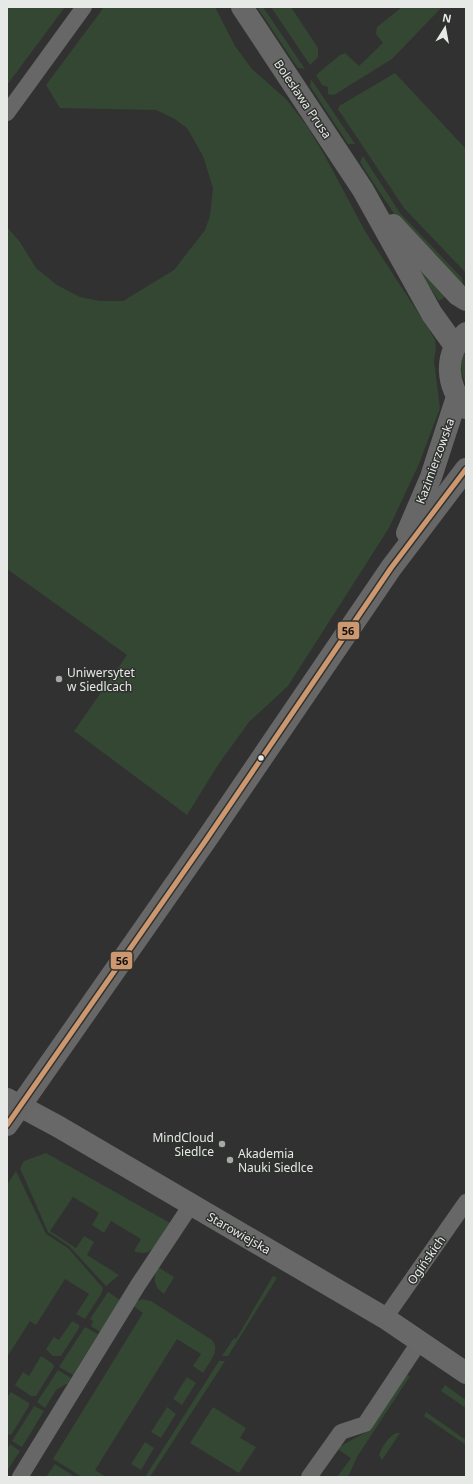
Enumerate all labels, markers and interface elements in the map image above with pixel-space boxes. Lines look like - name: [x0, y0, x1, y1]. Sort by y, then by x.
- north arrow: [425, 8, 465, 48]
- text: N: [441, 9, 453, 26]
- street label: Bolesława Prusa: [270, 56, 336, 142]
- street label: Kazimierzowska: [412, 416, 458, 506]
- line badge: 56: [337, 621, 360, 640]
- text: 56: [342, 623, 354, 638]
- place label: Uniwersytet w Siedlcach: [67, 664, 135, 695]
- marker: Uniwersytet w Siedlcach: [54, 674, 64, 684]
- unlabelled marker: [256, 753, 266, 763]
- line badge: 56: [110, 951, 133, 970]
- text: 56: [116, 953, 128, 968]
- place label: MindCloud Siedlce: [152, 1129, 214, 1160]
- marker: MindCloud Siedlce: [217, 1139, 227, 1149]
- place label: Akademia Nauki Siedlce: [238, 1145, 314, 1176]
- marker: Akademia Nauki Siedlce: [225, 1155, 235, 1165]
- street label: Starowiejska: [204, 1208, 274, 1258]
- street label: Ogińskich: [403, 1232, 449, 1288]

